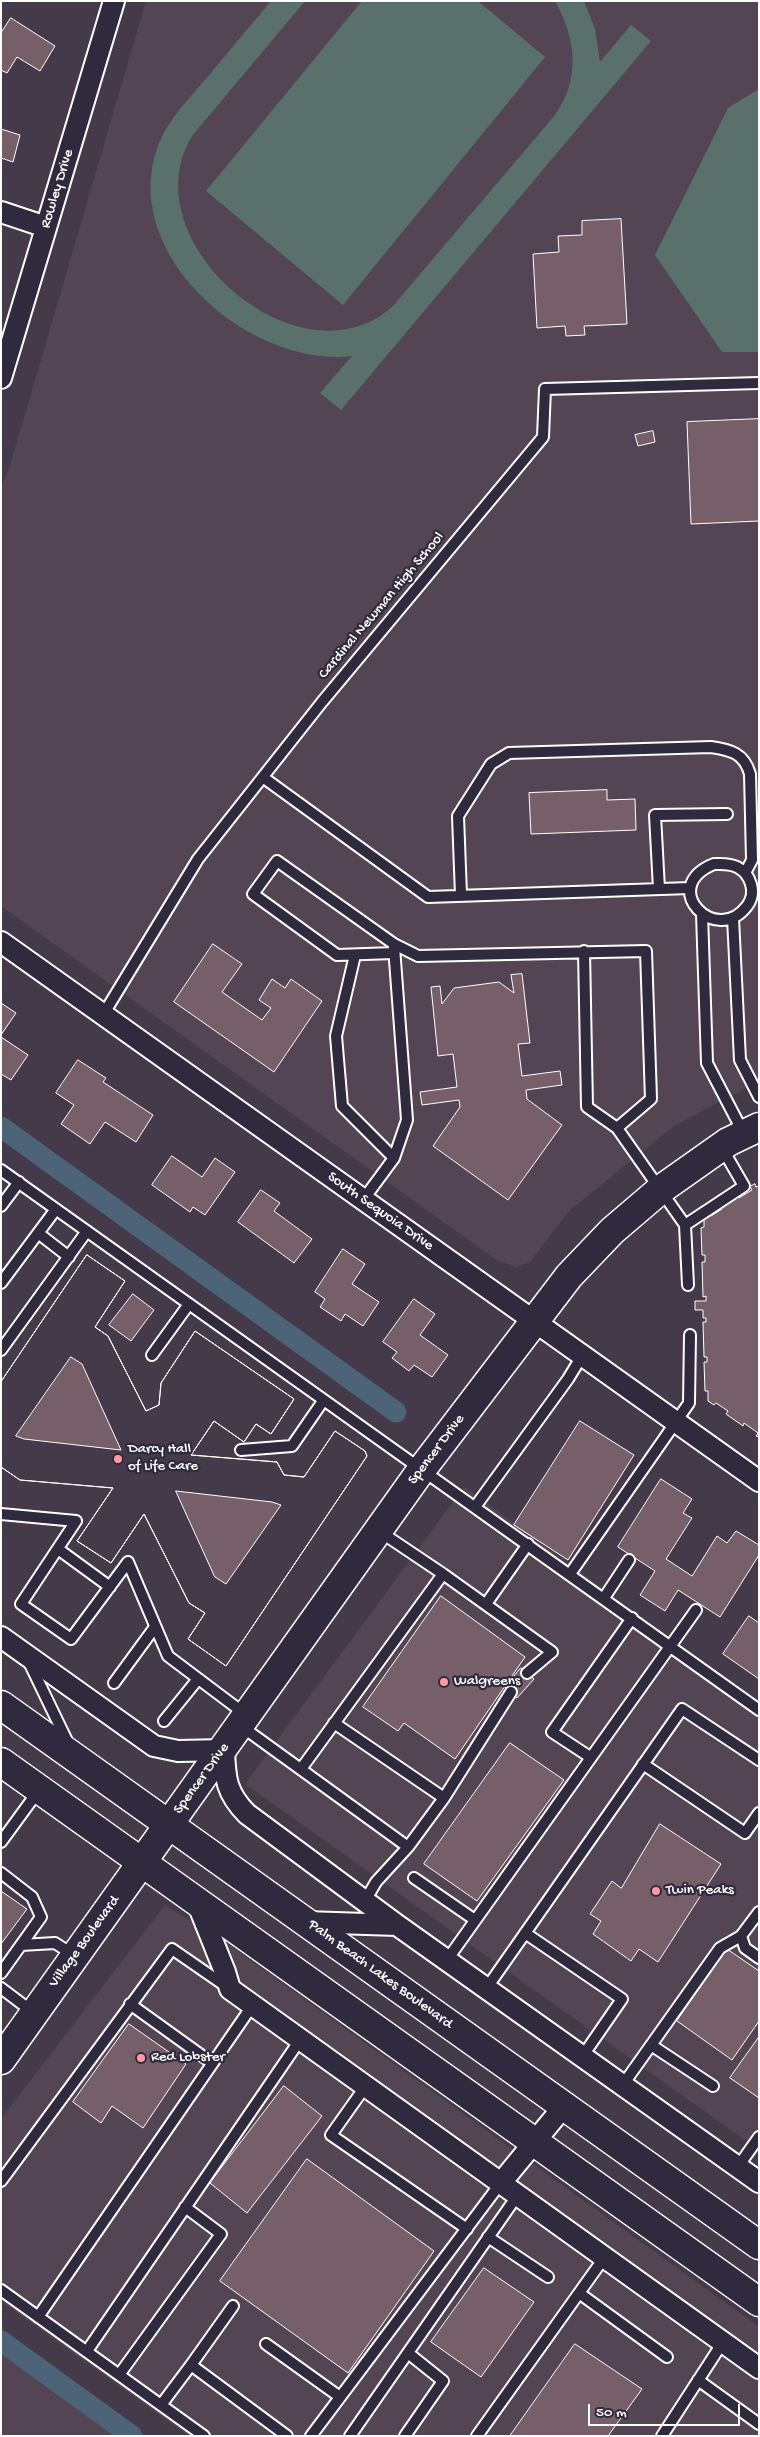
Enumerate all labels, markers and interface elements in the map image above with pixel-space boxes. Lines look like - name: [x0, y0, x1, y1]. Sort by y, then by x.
- street label: Rowley Drive: [37, 147, 79, 231]
- street label: Cardinal Newman High School: [315, 529, 449, 683]
- street label: South Sequoia Drive: [323, 1169, 437, 1255]
- street label: Spencer Drive: [405, 1411, 469, 1489]
- place label: Darcy Hall of Life Care: [128, 1441, 198, 1476]
- marker: Darcy Hall of Life Care: [112, 1453, 124, 1465]
- place label: Walgreens: [454, 1673, 520, 1691]
- marker: Walgreens: [438, 1676, 450, 1688]
- street label: Spencer Drive: [170, 1740, 234, 1818]
- place label: Twin Peaks: [666, 1882, 734, 1900]
- marker: Twin Peaks: [650, 1885, 662, 1897]
- street label: Village Boulevard: [46, 1893, 124, 1991]
- street label: Palm Beach Lakes Boulevard: [304, 1916, 456, 2034]
- place label: Red Lobster: [151, 2049, 225, 2067]
- marker: Red Lobster: [135, 2052, 147, 2064]
- scale bar: [590, 2394, 742, 2426]
- text: 50 m: [596, 2404, 627, 2422]

